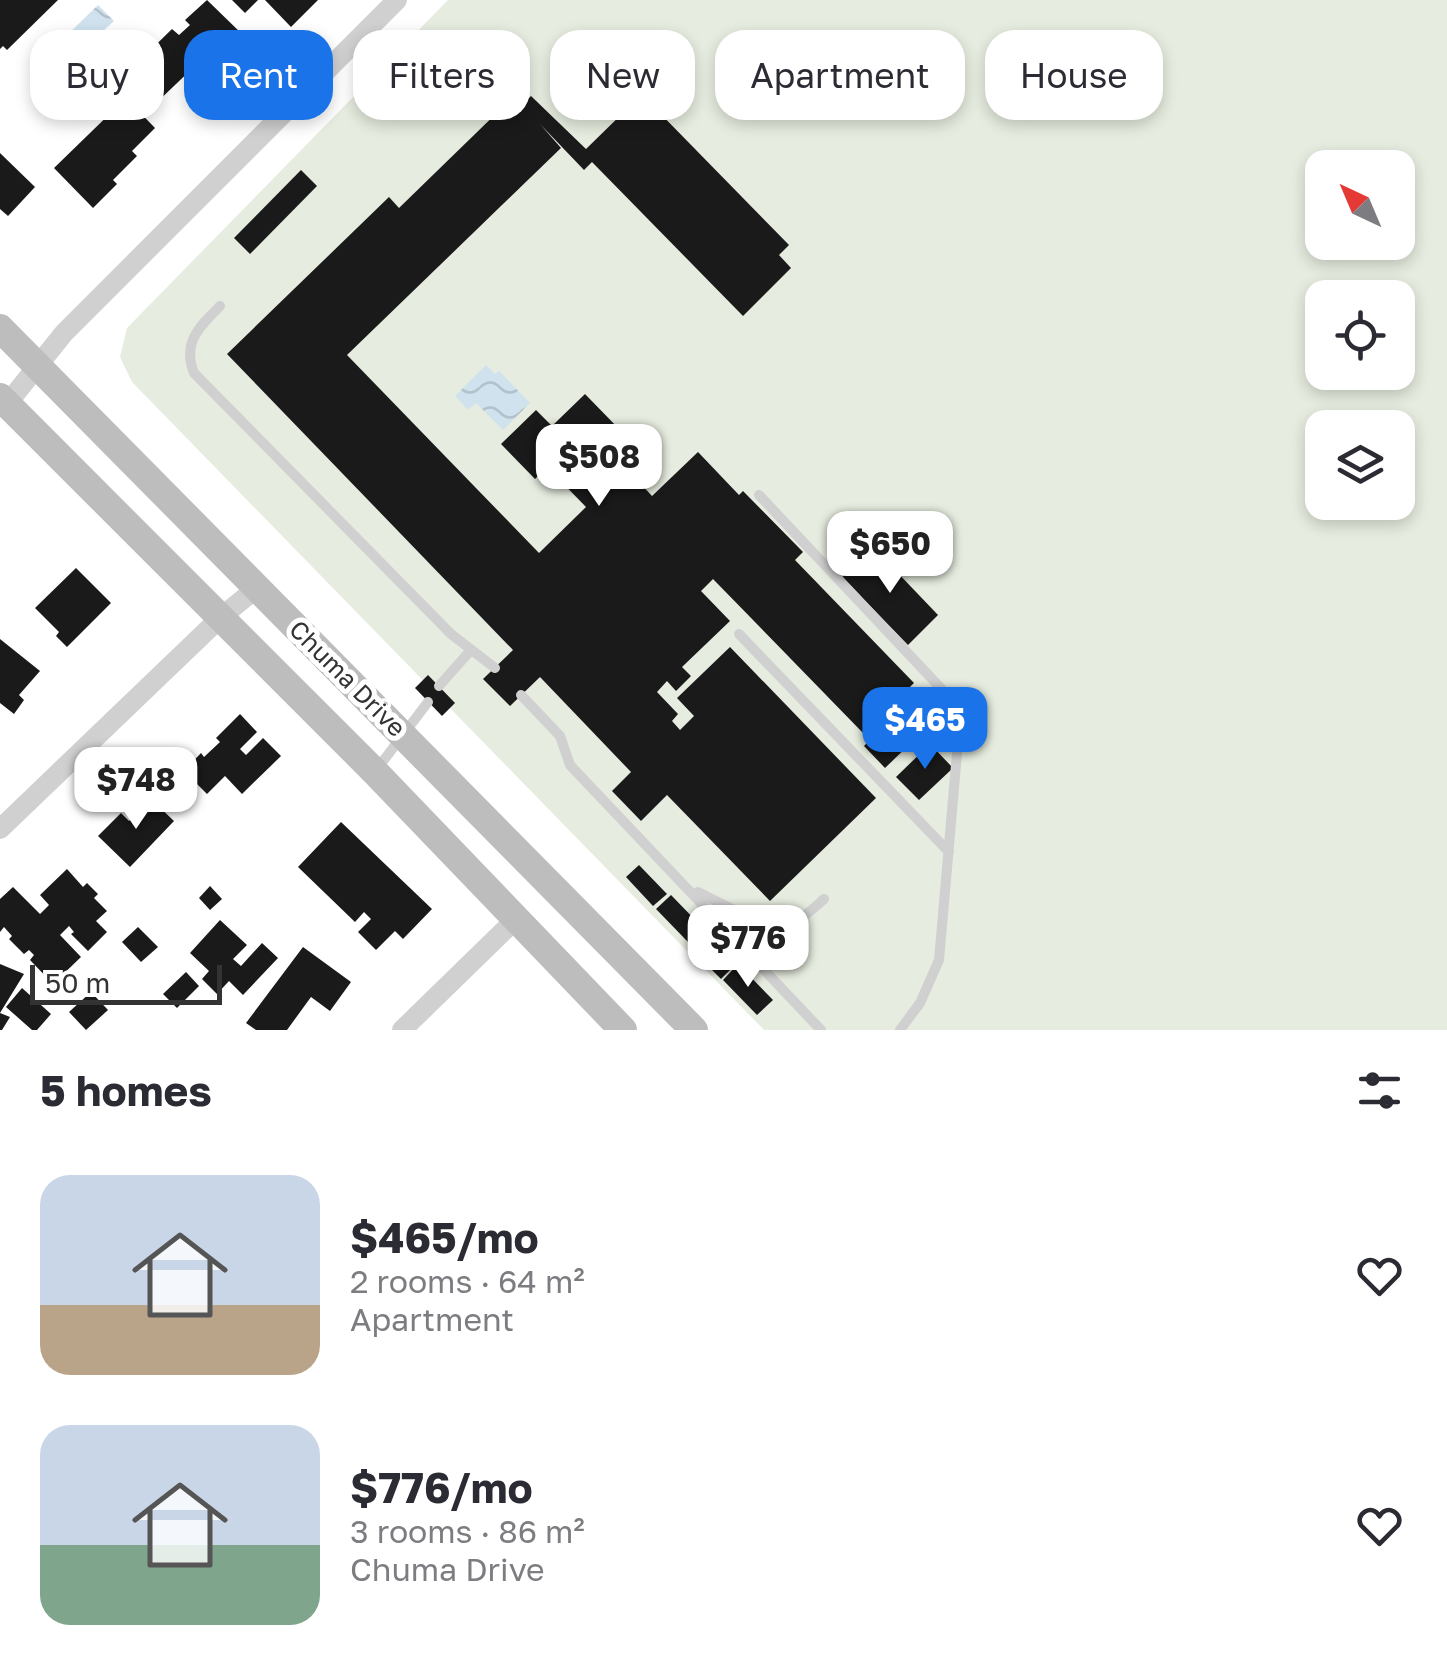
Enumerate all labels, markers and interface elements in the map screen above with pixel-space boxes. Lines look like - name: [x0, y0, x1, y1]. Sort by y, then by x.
- chip: Buy: [30, 30, 164, 120]
- chip: Rent: [184, 30, 333, 120]
- chip: Filters: [353, 30, 530, 120]
- chip: New: [550, 30, 695, 120]
- chip: Apartment: [715, 30, 965, 120]
- chip: House: [985, 30, 1163, 120]
- north arrow: [1305, 150, 1415, 260]
- map controls: [1305, 150, 1415, 520]
- button: locate: [1305, 280, 1415, 390]
- button: layers: [1305, 410, 1415, 520]
- pin: $508: [540, 424, 658, 509]
- text: $508: [558, 437, 640, 475]
- pin: $650: [831, 511, 949, 596]
- text: $650: [849, 524, 931, 562]
- street label: Chuma Drive: [283, 613, 413, 743]
- pin: $465: [866, 687, 984, 772]
- text: $465: [884, 700, 966, 738]
- pin: $748: [77, 747, 195, 832]
- text: $748: [96, 760, 176, 798]
- pin: $776: [689, 905, 807, 990]
- text: $776: [710, 918, 786, 956]
- scale bar: [30, 960, 222, 1004]
- text: 50 m: [45, 966, 110, 999]
- icon: filters: [1352, 1063, 1407, 1118]
- text: 5 homes: [40, 1065, 212, 1115]
- text: $465/mo: [350, 1212, 539, 1262]
- icon: home: [120, 1215, 240, 1335]
- icon: heart: [1352, 1248, 1407, 1303]
- text: 2 rooms · 64 m²: [350, 1262, 585, 1300]
- text: Apartment: [350, 1300, 514, 1338]
- text: $776/mo: [350, 1462, 533, 1512]
- icon: home: [120, 1465, 240, 1585]
- icon: heart: [1352, 1498, 1407, 1553]
- text: 3 rooms · 86 m²: [350, 1512, 585, 1550]
- text: Chuma Drive: [350, 1550, 545, 1588]

